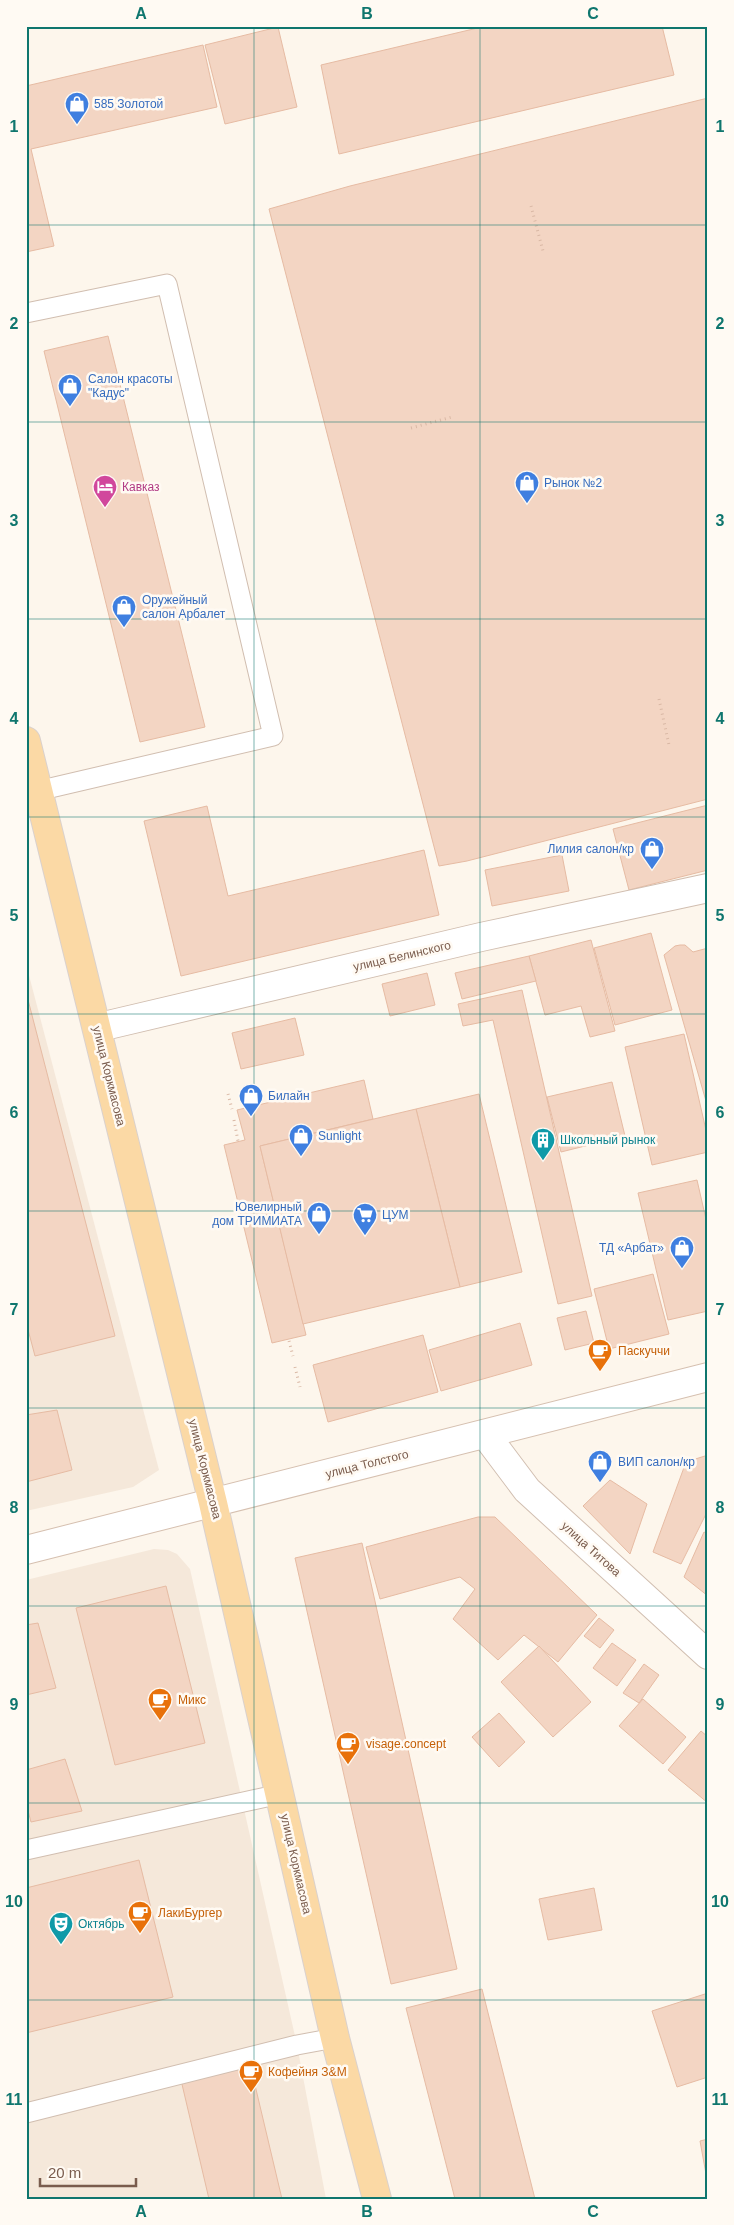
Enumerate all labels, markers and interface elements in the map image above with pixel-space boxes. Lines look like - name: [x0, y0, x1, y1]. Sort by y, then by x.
- text: A: [135, 5, 147, 22]
- text: B: [361, 5, 373, 22]
- text: C: [587, 5, 599, 22]
- shop icon: 585 Золотой: [64, 91, 90, 125]
- place label: 585 Золотой: [94, 97, 163, 111]
- text: 1: [10, 118, 19, 135]
- text: 1: [716, 118, 725, 135]
- text: 2: [10, 315, 19, 332]
- text: 2: [716, 315, 725, 332]
- place label: Салон красоты "Кадус": [88, 372, 173, 400]
- shop icon: Салон красоты "Кадус": [57, 373, 83, 407]
- shop icon: Рынок №2: [514, 470, 540, 504]
- hotel icon: Кавказ: [92, 474, 118, 508]
- place label: Рынок №2: [544, 476, 602, 490]
- place label: Кавказ: [122, 480, 160, 494]
- text: 3: [10, 512, 19, 529]
- text: 3: [716, 512, 725, 529]
- place label: Оружейный салон Арбалет: [142, 593, 226, 621]
- shop icon: Оружейный салон Арбалет: [111, 594, 137, 628]
- text: 4: [10, 710, 19, 727]
- text: 4: [716, 710, 725, 727]
- shop icon: Лилия салон/кр: [639, 836, 665, 870]
- place label: Лилия салон/кр: [548, 842, 634, 856]
- text: 5: [10, 907, 19, 924]
- text: 5: [716, 907, 725, 924]
- street label: улица Белинского: [352, 938, 452, 974]
- street label: улица Коркмасова: [90, 1025, 128, 1128]
- shop icon: Билайн: [238, 1083, 264, 1117]
- place label: Билайн: [268, 1089, 310, 1103]
- text: 6: [10, 1104, 19, 1121]
- text: 6: [716, 1104, 725, 1121]
- shop icon: Sunlight: [288, 1123, 314, 1157]
- building icon: Школьный рынок: [530, 1127, 556, 1161]
- place label: Sunlight: [318, 1129, 362, 1143]
- place label: Школьный рынок: [560, 1133, 656, 1147]
- place label: Ювелирный дом ТРИМИАТА: [212, 1200, 302, 1228]
- shop icon: Ювелирный дом ТРИМИАТА: [306, 1201, 332, 1235]
- supermarket icon: ЦУМ: [352, 1202, 378, 1236]
- place label: ЦУМ: [382, 1208, 409, 1222]
- shop icon: ТД «Арбат»: [669, 1235, 695, 1269]
- place label: ТД «Арбат»: [599, 1241, 664, 1255]
- text: 7: [10, 1301, 19, 1318]
- text: 7: [716, 1301, 725, 1318]
- cafe icon: Паскуччи: [587, 1338, 613, 1372]
- place label: Паскуччи: [618, 1344, 670, 1358]
- street label: улица Коркмасова: [186, 1418, 224, 1521]
- street label: улица Толстого: [324, 1447, 410, 1481]
- shop icon: ВИП салон/кр: [587, 1449, 613, 1483]
- place label: ВИП салон/кр: [618, 1455, 695, 1469]
- text: 8: [10, 1499, 19, 1516]
- text: 8: [716, 1499, 725, 1516]
- street label: улица Титова: [559, 1519, 624, 1579]
- cafe icon: Микс: [147, 1687, 173, 1721]
- place label: Микс: [178, 1693, 206, 1707]
- text: 9: [10, 1696, 19, 1713]
- text: 9: [716, 1696, 725, 1713]
- cafe icon: visage.concept: [335, 1731, 361, 1765]
- place label: visage.concept: [366, 1737, 447, 1751]
- street label: улица Коркмасова: [278, 1812, 314, 1916]
- text: 10: [5, 1893, 23, 1910]
- text: 10: [711, 1893, 729, 1910]
- cafe icon: ЛакиБургер: [127, 1900, 153, 1934]
- place label: ЛакиБургер: [158, 1906, 222, 1920]
- theatre icon: Октябрь: [48, 1911, 74, 1945]
- place label: Октябрь: [78, 1917, 125, 1931]
- cafe icon: Кофейня З&М: [238, 2059, 264, 2093]
- place label: Кофейня З&М: [268, 2065, 347, 2079]
- text: 11: [6, 2091, 23, 2108]
- text: 11: [712, 2091, 729, 2108]
- scale bar: [40, 2155, 136, 2187]
- text: 20 m: [48, 2164, 81, 2181]
- text: A: [135, 2203, 147, 2220]
- text: B: [361, 2203, 373, 2220]
- text: C: [587, 2203, 599, 2220]

